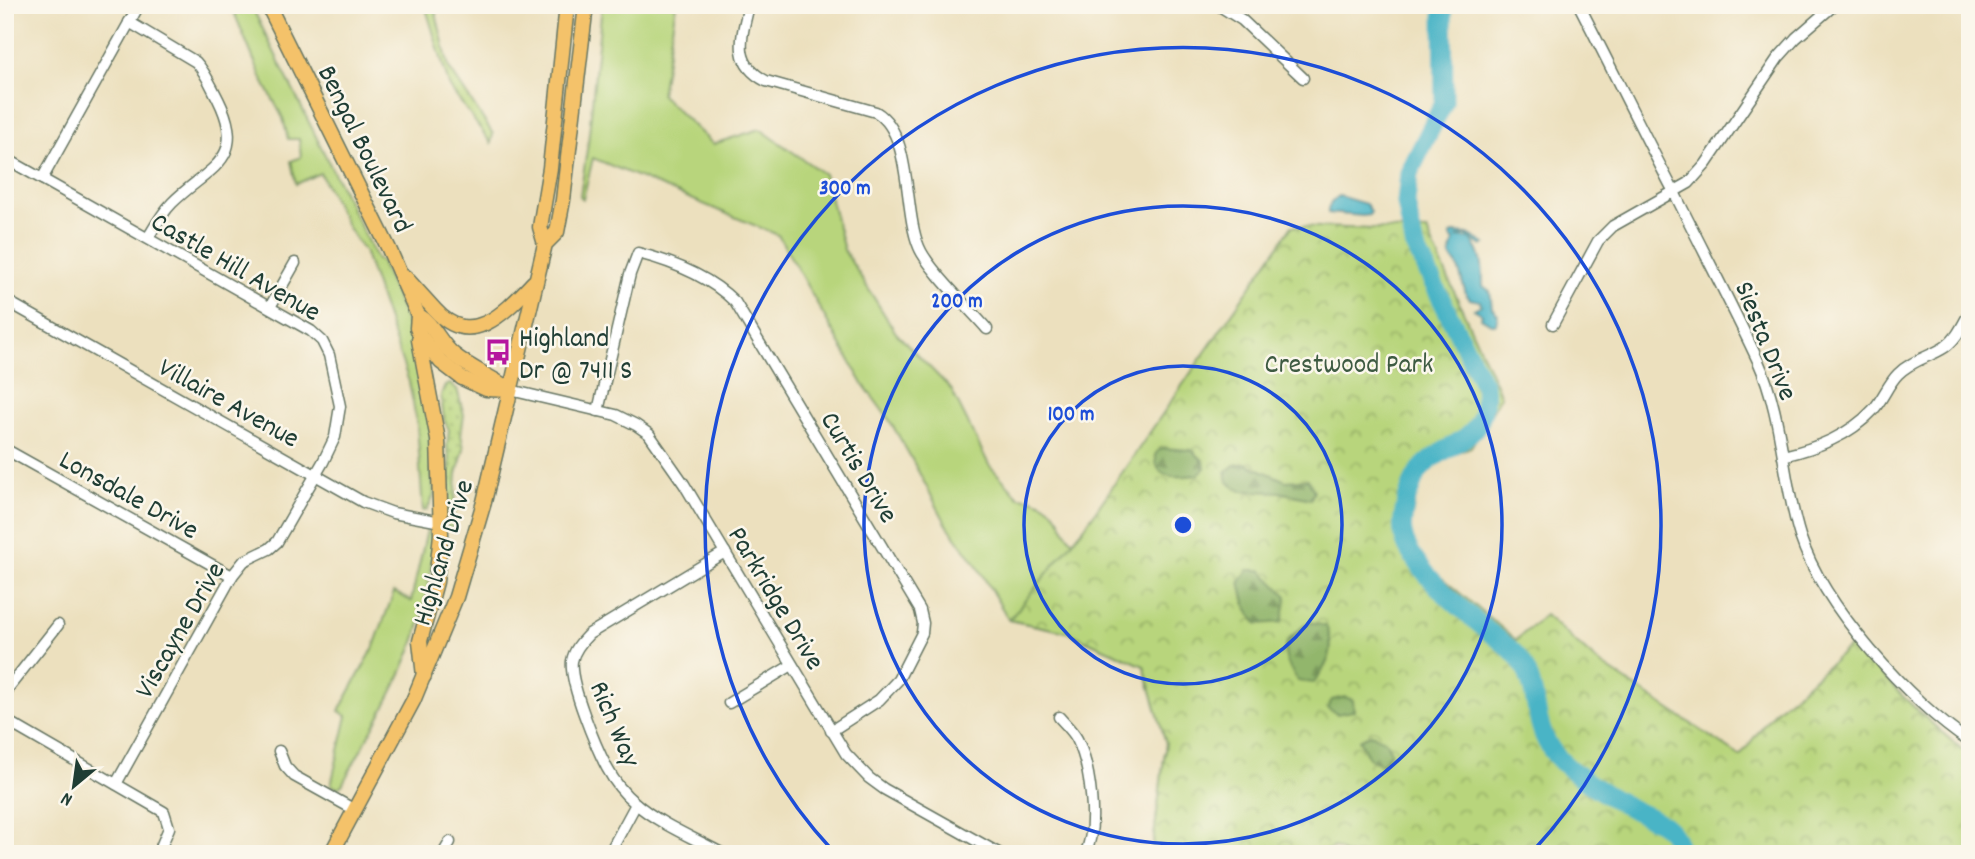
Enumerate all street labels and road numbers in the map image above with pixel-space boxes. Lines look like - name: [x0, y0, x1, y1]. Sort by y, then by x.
- street label: Bengal Boulevard: [305, 60, 420, 241]
- street label: Castle Hill Avenue: [142, 204, 327, 334]
- street label: Siesta Drive: [1721, 276, 1805, 408]
- street label: Villaire Avenue: [150, 350, 305, 461]
- street label: Curtis Drive: [808, 405, 906, 532]
- street label: Lonsdale Drive: [50, 442, 205, 552]
- street label: Highland Drive: [405, 476, 487, 631]
- street label: Parkridge Drive: [715, 520, 832, 679]
- street label: Viscayne Drive: [127, 556, 238, 707]
- street label: Rich Way: [576, 676, 649, 775]

